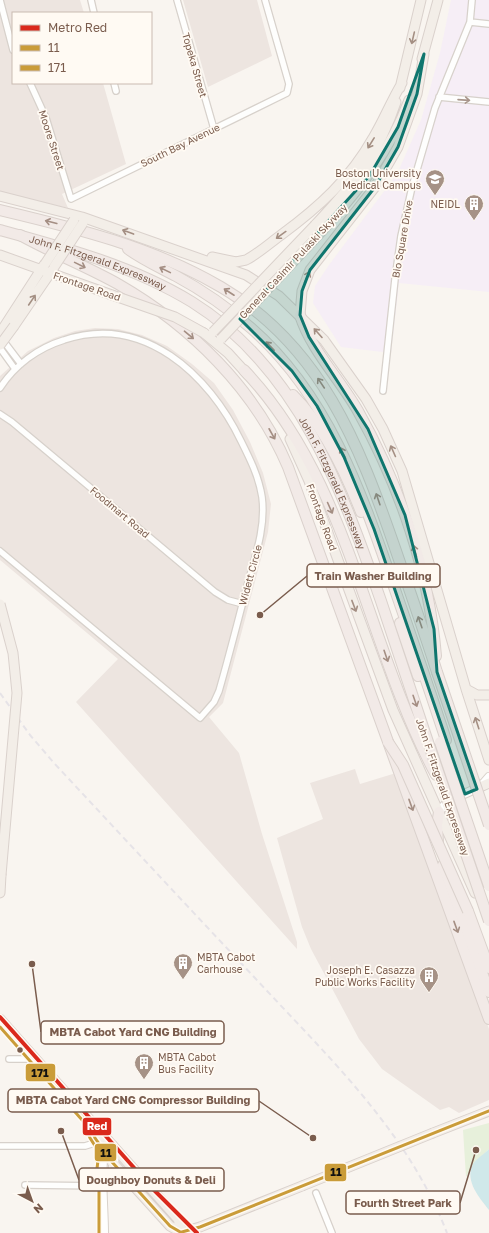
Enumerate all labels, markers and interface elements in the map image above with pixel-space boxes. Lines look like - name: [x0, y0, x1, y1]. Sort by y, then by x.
- legend: [12, 12, 152, 84]
- text: Metro Red: [48, 20, 107, 35]
- street label: Topeka Street: [180, 31, 210, 99]
- one-way arrow: [408, 31, 416, 44]
- text: 11: [48, 40, 60, 55]
- text: 171: [48, 60, 66, 75]
- one-way arrow: [457, 97, 470, 104]
- street label: Moore Street: [37, 109, 67, 171]
- street label: South Bay Avenue: [138, 121, 222, 169]
- one-way arrow: [366, 137, 374, 149]
- place label: Boston University Medical Campus: [335, 167, 421, 191]
- school or university icon: Boston University Medical Campus: [424, 168, 446, 196]
- building icon: NEIDL: [463, 193, 485, 221]
- place label: NEIDL: [430, 198, 460, 210]
- street label: Bio Square Drive: [389, 199, 415, 279]
- street label: General Casimir Pulaski Skyway: [237, 201, 350, 321]
- one-way arrow: [45, 218, 58, 225]
- one-way arrow: [123, 228, 135, 236]
- one-way arrow: [276, 231, 287, 239]
- street label: John F. Fitzgerald Expressway: [28, 232, 168, 293]
- one-way arrow: [74, 262, 86, 269]
- one-way arrow: [159, 266, 171, 273]
- street label: Frontage Road: [52, 269, 122, 303]
- one-way arrow: [303, 272, 311, 284]
- one-way arrow: [224, 288, 235, 296]
- one-way arrow: [28, 295, 36, 306]
- one-way arrow: [314, 329, 323, 339]
- one-way arrow: [183, 331, 194, 340]
- one-way arrow: [265, 341, 275, 351]
- one-way arrow: [317, 377, 325, 388]
- street label: John F. Fitzgerald Expressway: [297, 414, 368, 551]
- one-way arrow: [269, 428, 276, 440]
- one-way arrow: [389, 446, 397, 458]
- one-way arrow: [339, 447, 346, 459]
- street label: Frontage Road: [304, 482, 340, 552]
- street label: Foodmart Road: [88, 484, 152, 540]
- one-way arrow: [373, 494, 381, 506]
- one-way arrow: [327, 502, 334, 514]
- street label: Widett Circle: [236, 543, 264, 607]
- one-way arrow: [411, 545, 419, 558]
- callout: Train Washer Building: [307, 564, 440, 587]
- text: Train Washer Building: [315, 569, 432, 582]
- one-way arrow: [350, 600, 358, 612]
- one-way arrow: [416, 616, 424, 628]
- one-way arrow: [382, 650, 390, 662]
- one-way arrow: [411, 695, 419, 707]
- one-way arrow: [473, 716, 480, 729]
- street label: John F. Fitzgerald Expressway: [414, 717, 472, 858]
- one-way arrow: [407, 798, 415, 810]
- one-way arrow: [452, 920, 460, 932]
- place label: MBTA Cabot Carhouse: [197, 951, 255, 975]
- building icon: MBTA Cabot Carhouse: [172, 952, 194, 980]
- place label: Joseph E. Casazza Public Works Facility: [315, 964, 415, 988]
- building icon: Joseph E. Casazza Public Works Facility: [418, 965, 440, 993]
- callout: MBTA Cabot Yard CNG Building: [41, 1021, 224, 1044]
- text: MBTA Cabot Yard CNG Building: [49, 1025, 217, 1038]
- unlabelled marker: [15, 1045, 25, 1055]
- place label: MBTA Cabot Bus Facility: [158, 1051, 216, 1075]
- building icon: MBTA Cabot Bus Facility: [133, 1052, 155, 1080]
- line badge: 171: [25, 1063, 56, 1082]
- text: 171: [31, 1066, 49, 1079]
- callout: MBTA Cabot Yard CNG Compressor Building: [8, 1089, 259, 1112]
- text: MBTA Cabot Yard CNG Compressor Building: [16, 1093, 250, 1106]
- line badge: Red: [82, 1117, 112, 1136]
- text: Red: [87, 1119, 108, 1132]
- line badge: 11: [94, 1143, 117, 1162]
- text: 11: [100, 1146, 112, 1159]
- line badge: 11: [324, 1163, 347, 1182]
- text: 11: [330, 1165, 342, 1178]
- callout: Doughboy Donuts & Deli: [79, 1168, 224, 1191]
- text: Doughboy Donuts & Deli: [86, 1173, 216, 1186]
- north arrow: [12, 1181, 52, 1221]
- callout: Fourth Street Park: [346, 1191, 460, 1214]
- text: Fourth Street Park: [354, 1196, 453, 1209]
- text: N: [31, 1201, 46, 1217]

